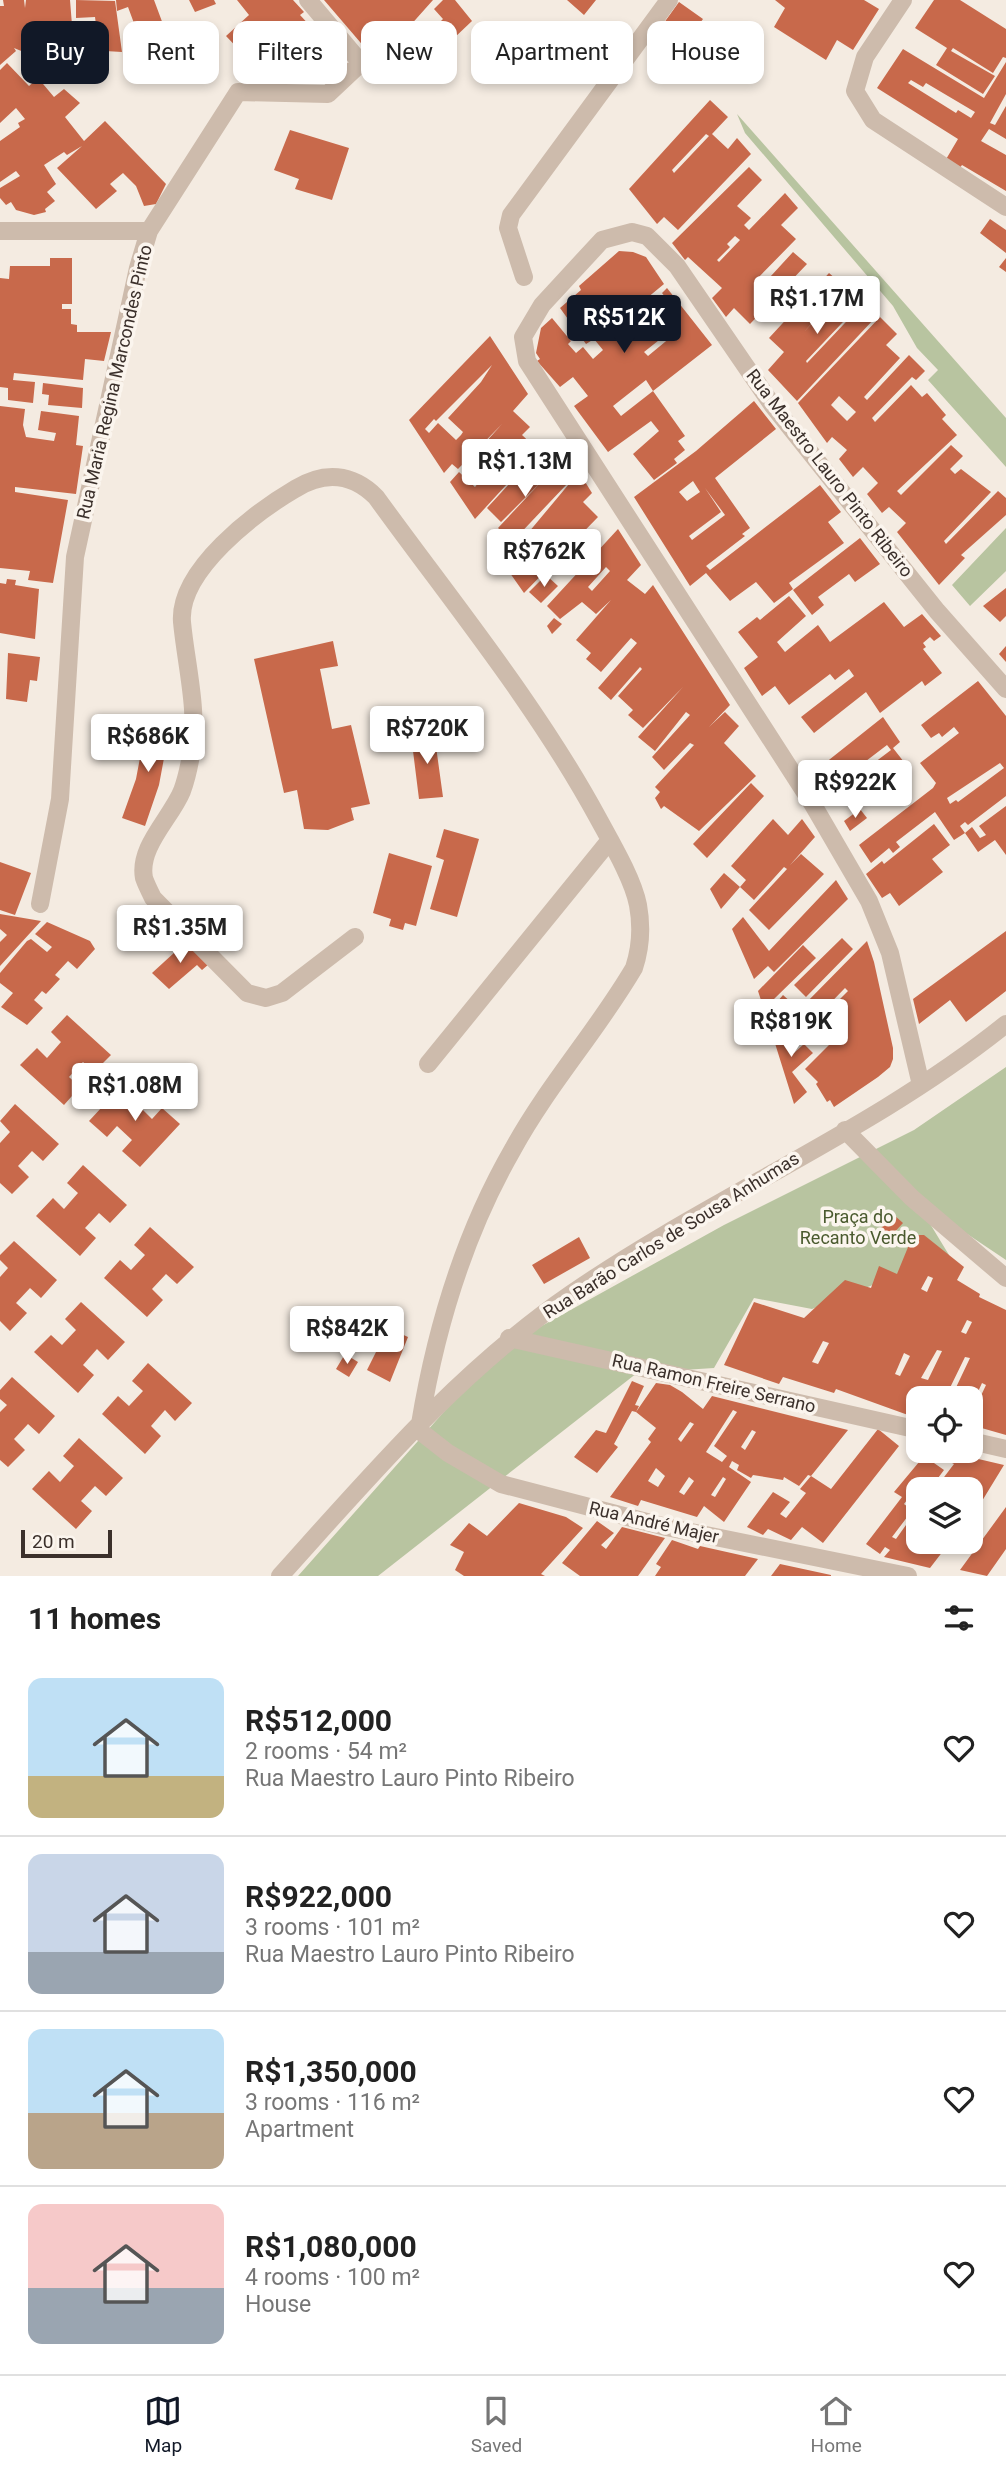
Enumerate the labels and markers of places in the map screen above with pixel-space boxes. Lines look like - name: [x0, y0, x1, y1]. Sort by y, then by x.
- pin: R$1.17M: [752, 276, 882, 336]
- pin: R$512K: [567, 296, 681, 355]
- pin: R$1.13M: [460, 440, 590, 499]
- pin: R$762K: [487, 530, 601, 589]
- pin: R$720K: [370, 706, 484, 766]
- pin: R$686K: [91, 714, 205, 774]
- pin: R$922K: [798, 760, 912, 820]
- pin: R$1.35M: [115, 906, 245, 965]
- pin: R$819K: [734, 1000, 848, 1059]
- pin: R$1.08M: [70, 1064, 200, 1123]
- pin: R$842K: [290, 1306, 404, 1366]

